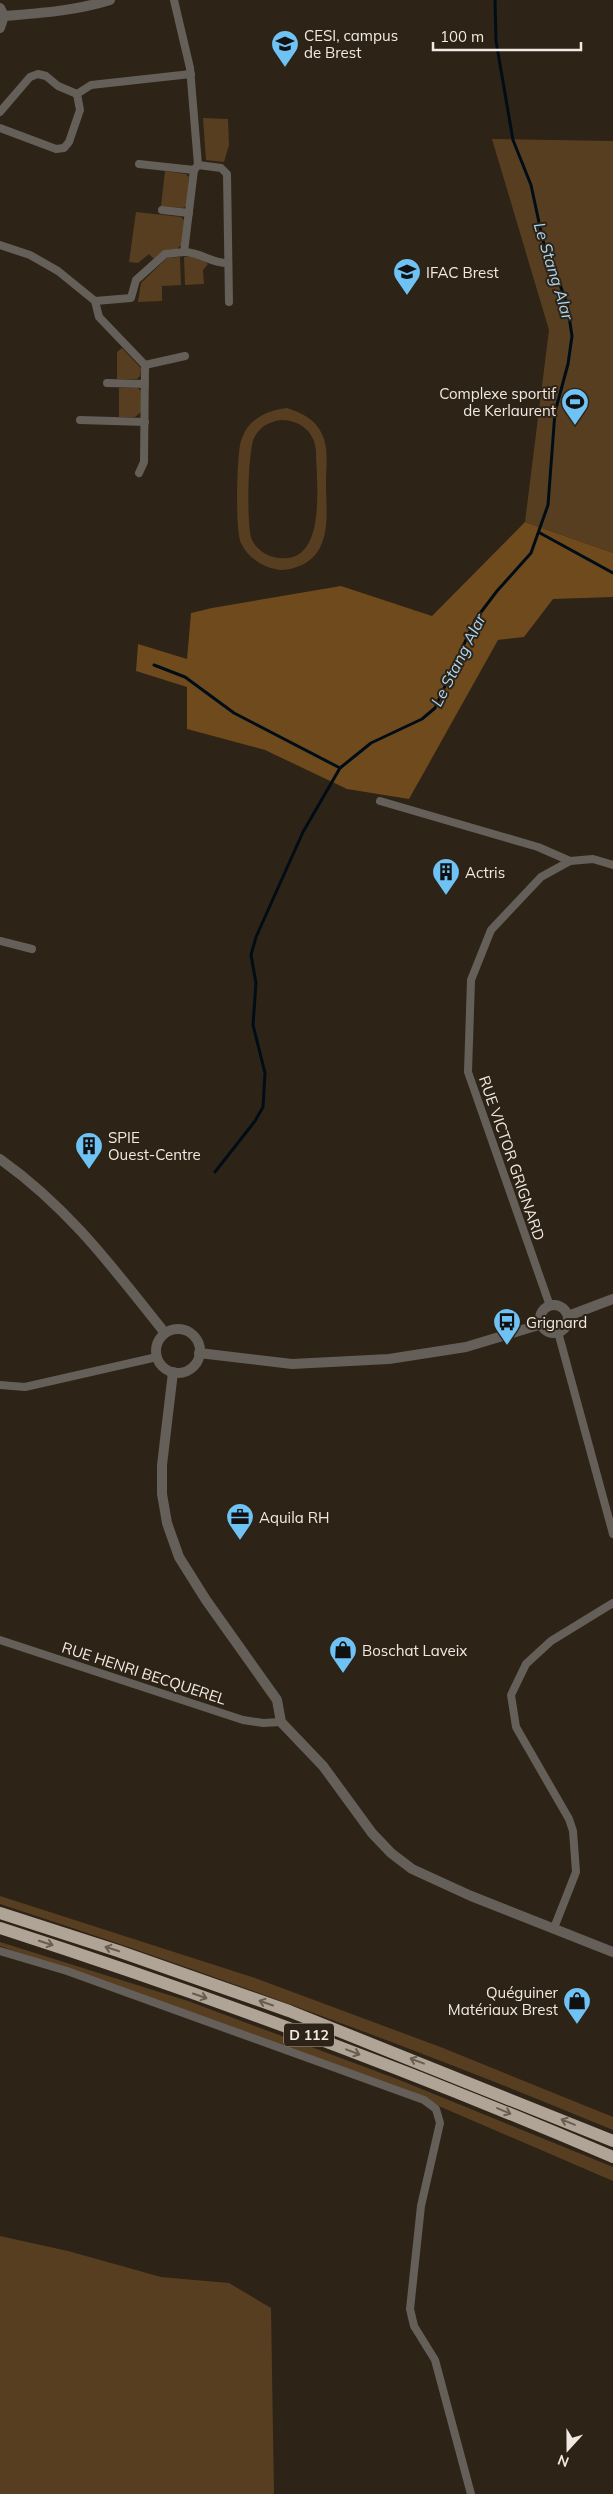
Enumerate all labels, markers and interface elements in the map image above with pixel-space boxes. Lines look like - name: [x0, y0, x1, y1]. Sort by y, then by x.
- scale bar: [433, 20, 580, 52]
- place label: CESI, campus de Brest: [304, 26, 398, 62]
- text: 100 m: [440, 27, 484, 46]
- school or university icon: CESI, campus de Brest: [270, 29, 300, 68]
- water label: Le Stang Alar: [530, 220, 579, 323]
- school or university icon: IFAC Brest: [392, 257, 422, 296]
- place label: IFAC Brest: [426, 263, 499, 282]
- place label: Complexe sportif de Kerlaurent: [439, 384, 557, 420]
- sports icon: Complexe sportif de Kerlaurent: [560, 387, 590, 426]
- water label: Le Stang Alar: [426, 609, 490, 709]
- building icon: Actris: [431, 857, 461, 896]
- place label: Actris: [465, 863, 505, 882]
- street label: RUE VICTOR GRIGNARD: [475, 1073, 549, 1243]
- place label: SPIE Ouest-Centre: [108, 1128, 201, 1164]
- building icon: SPIE Ouest-Centre: [74, 1131, 104, 1170]
- bus stop icon: Grignard: [492, 1307, 522, 1346]
- place label: Grignard: [526, 1313, 587, 1332]
- office icon: Aquila RH: [225, 1502, 255, 1541]
- place label: Aquila RH: [259, 1508, 330, 1527]
- shop icon: Boschat Laveix: [328, 1635, 358, 1674]
- street label: RUE HENRI BECQUEREL: [60, 1637, 228, 1709]
- place label: Boschat Laveix: [362, 1641, 467, 1660]
- one-way arrow: [38, 1939, 54, 1949]
- one-way arrow: [105, 1944, 121, 1953]
- place label: Quéguiner Matériaux Brest: [448, 1983, 559, 2019]
- shop icon: Quéguiner Matériaux Brest: [562, 1986, 592, 2025]
- one-way arrow: [192, 1992, 207, 2001]
- one-way arrow: [258, 1997, 274, 2007]
- road number: D 112: [284, 2024, 334, 2046]
- one-way arrow: [345, 2048, 360, 2057]
- one-way arrow: [410, 2056, 426, 2065]
- one-way arrow: [496, 2107, 511, 2117]
- one-way arrow: [561, 2117, 576, 2126]
- north arrow: [543, 2424, 593, 2474]
- text: N: [555, 2451, 572, 2471]

